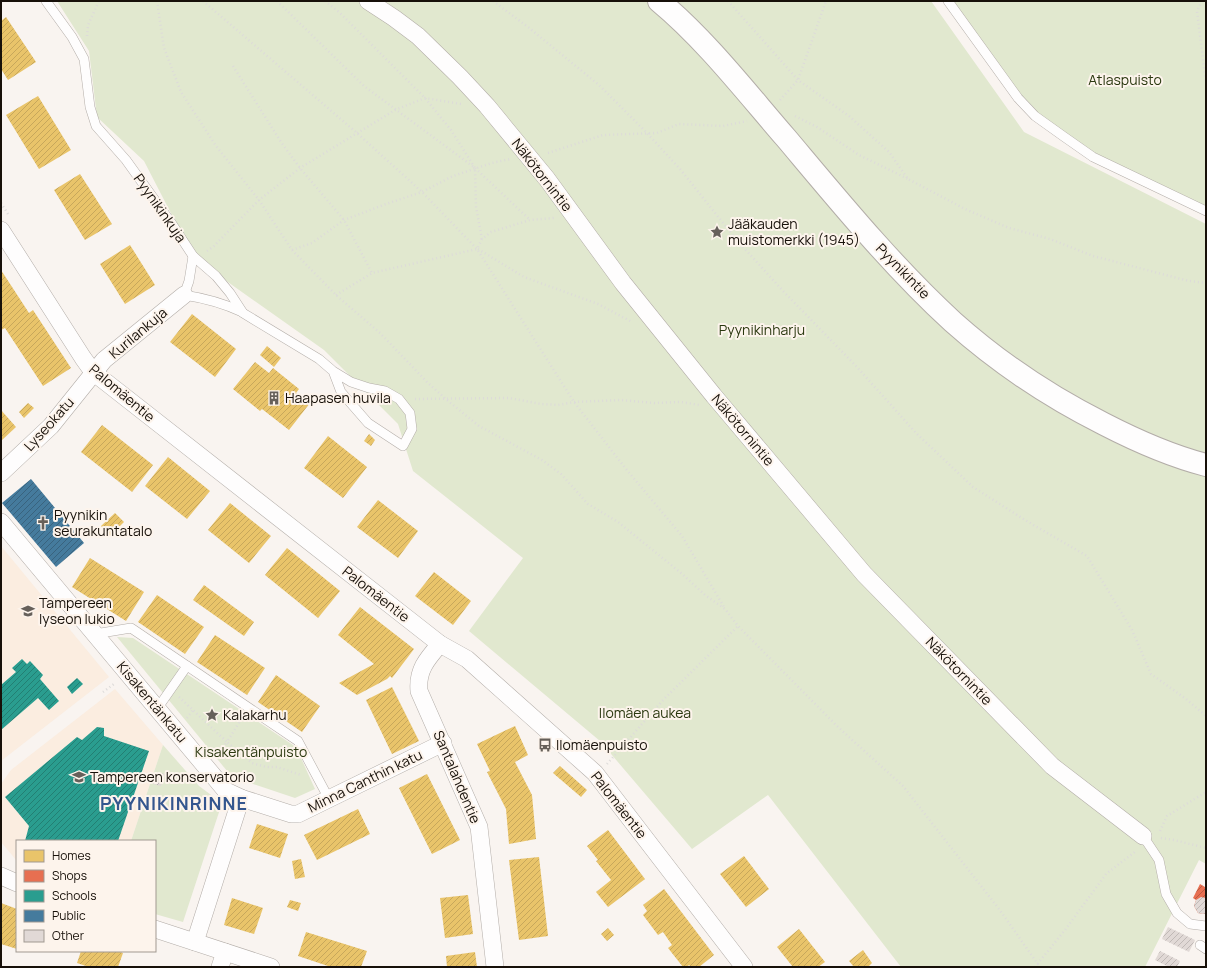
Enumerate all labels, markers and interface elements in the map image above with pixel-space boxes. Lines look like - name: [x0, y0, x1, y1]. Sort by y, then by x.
- park label: Atlaspuisto: [1088, 70, 1162, 89]
- street label: Näkötornintie: [508, 134, 577, 215]
- street label: Pyynikinkuja: [130, 170, 191, 246]
- place label: Jääkauden muistomerkki (1945): [728, 214, 860, 249]
- place icon: Jääkauden muistomerkki (1945): [709, 224, 725, 240]
- street label: Pyynikintie: [872, 239, 935, 303]
- street label: Kurilankuja: [105, 303, 171, 363]
- park label: Pyynikinharju: [719, 320, 805, 339]
- street label: Palomäentie: [85, 359, 159, 426]
- place label: Haapasen huvila: [285, 388, 391, 407]
- building icon: Haapasen huvila: [266, 390, 282, 406]
- street label: Näkötornintie: [708, 390, 779, 470]
- street label: Lyseokatu: [19, 393, 78, 455]
- place label: Pyynikin seurakuntatalo: [54, 505, 152, 540]
- church icon: Pyynikin seurakuntatalo: [35, 515, 51, 531]
- street label: Palomäentie: [339, 561, 414, 626]
- place label: Tampereen lyseon lukio: [39, 593, 115, 628]
- school or university icon: Tampereen lyseon lukio: [20, 603, 36, 619]
- street label: Näkötornintie: [922, 632, 997, 709]
- street label: Kisakentänkatu: [113, 657, 192, 746]
- park label: Ilomäen aukea: [599, 703, 691, 722]
- place label: Kalakarhu: [223, 705, 287, 724]
- place icon: Kalakarhu: [204, 707, 220, 723]
- street label: Santalahdentie: [429, 727, 486, 826]
- place label: Ilomäenpuisto: [556, 735, 648, 754]
- bus stop icon: Ilomäenpuisto: [537, 737, 553, 753]
- park label: Kisakentänpuisto: [195, 742, 307, 761]
- street label: Minna Canthin katu: [304, 745, 425, 817]
- place label: Tampereen konservatorio: [90, 767, 254, 786]
- street label: Palomäentie: [587, 767, 652, 842]
- school or university icon: Tampereen konservatorio: [71, 769, 87, 785]
- district label: PYYNIKINRINNE: [100, 791, 248, 815]
- legend: [16, 840, 156, 952]
- text: Homes: [52, 847, 91, 864]
- text: Shops: [52, 867, 87, 884]
- text: Schools: [52, 887, 96, 904]
- text: Public: [52, 907, 86, 924]
- text: Other: [52, 927, 85, 944]

